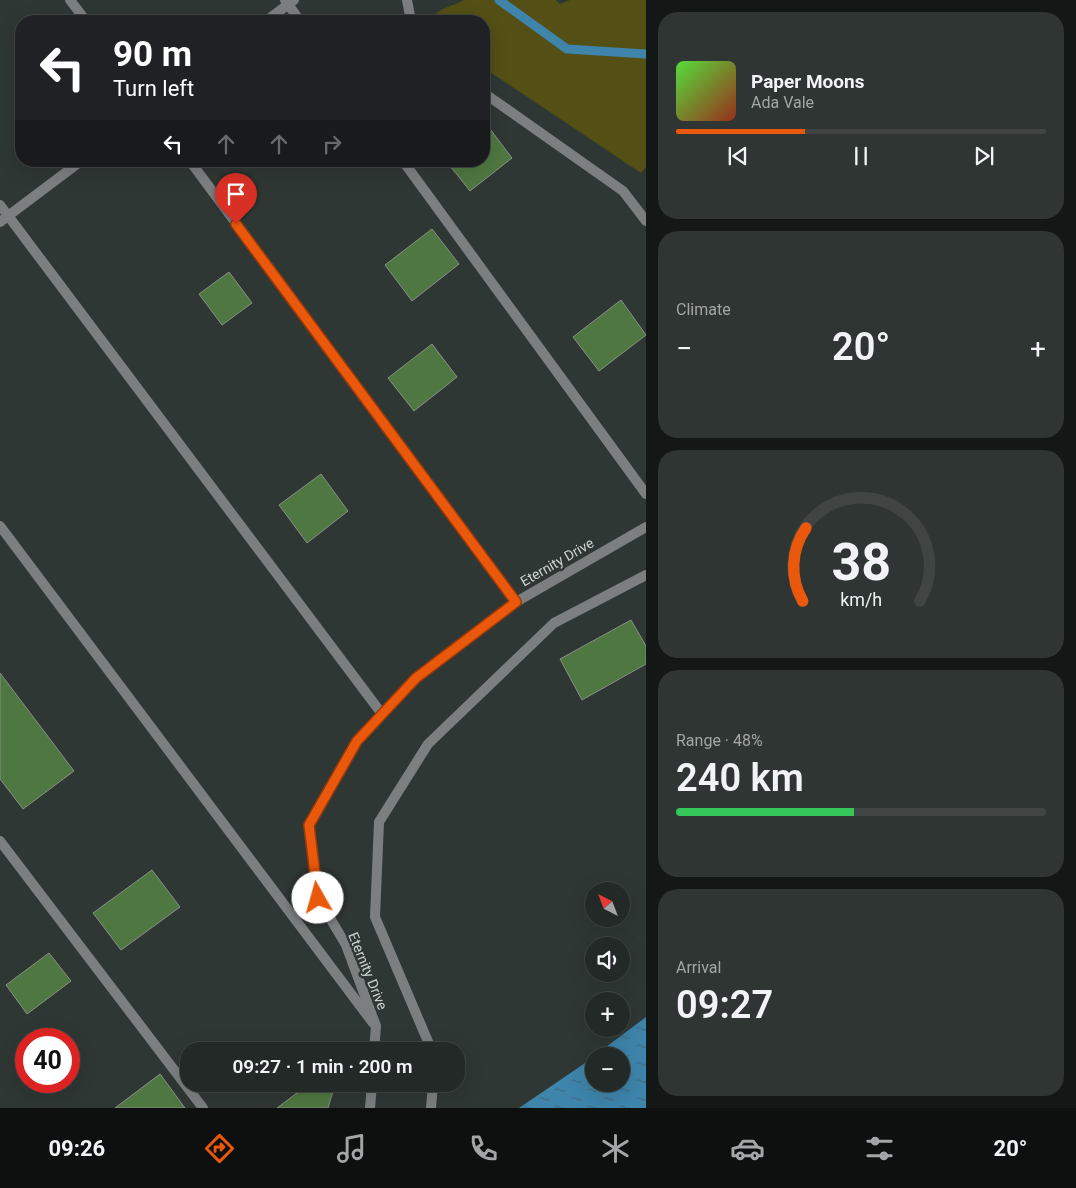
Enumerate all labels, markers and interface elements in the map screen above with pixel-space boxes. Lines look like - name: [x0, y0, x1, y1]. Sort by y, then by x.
- text: 90 m: [113, 34, 192, 75]
- icon: left: [30, 35, 95, 100]
- text: Paper Moons: [751, 70, 864, 93]
- text: Turn left: [113, 76, 194, 101]
- text: Ada Vale: [751, 93, 814, 112]
- icon: left: [159, 130, 187, 158]
- icon: ahead: [212, 130, 240, 158]
- icon: ahead: [265, 130, 293, 158]
- icon: right: [318, 130, 346, 158]
- icon: previous: [724, 142, 752, 170]
- icon: pause: [847, 142, 875, 170]
- icon: next: [970, 142, 998, 170]
- pin: [215, 173, 257, 224]
- icon: arrive: [222, 180, 250, 208]
- text: Climate: [676, 300, 731, 319]
- text: 20°: [832, 325, 890, 369]
- text: −: [676, 332, 692, 365]
- text: +: [1030, 332, 1046, 365]
- text: 38: [831, 532, 891, 593]
- street label: Eternity Drive: [517, 535, 597, 589]
- text: km/h: [840, 589, 882, 610]
- text: Range · 48%: [676, 731, 763, 750]
- text: 240 km: [676, 756, 804, 800]
- position arrow: [291, 871, 343, 923]
- north arrow: [585, 882, 630, 928]
- map controls: [585, 882, 630, 1092]
- street label: Eternity Drive: [345, 930, 391, 1012]
- button: sound: [585, 937, 630, 982]
- text: Arrival: [676, 958, 721, 977]
- text: 09:27: [676, 983, 773, 1027]
- button: +: [585, 992, 630, 1037]
- speed limit sign: 40: [15, 1028, 80, 1093]
- button: −: [585, 1047, 630, 1092]
- text: 09:27 · 1 min · 200 m: [232, 1055, 413, 1078]
- icon: directions: [202, 1131, 237, 1166]
- icon: music: [334, 1131, 369, 1166]
- icon: phone: [466, 1131, 501, 1166]
- icon: climate: [598, 1131, 633, 1166]
- icon: car: [730, 1131, 765, 1166]
- icon: filters: [862, 1131, 897, 1166]
- text: 09:26: [48, 1136, 105, 1161]
- text: 20°: [994, 1136, 1027, 1161]

